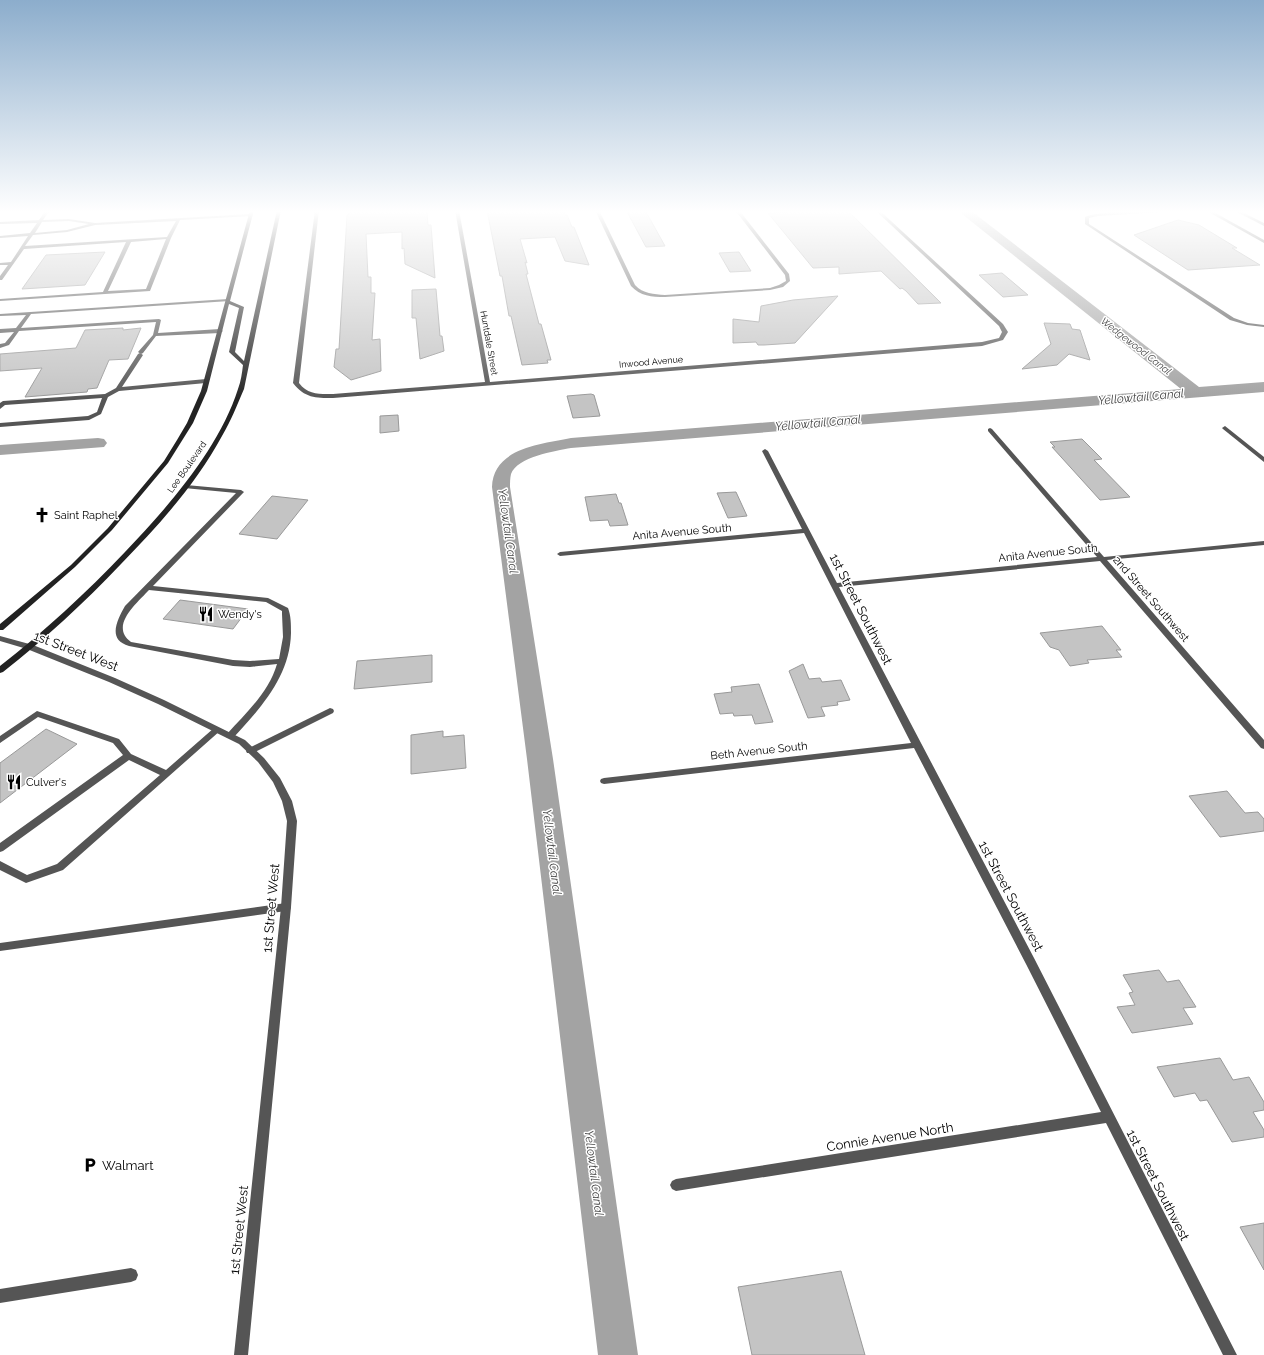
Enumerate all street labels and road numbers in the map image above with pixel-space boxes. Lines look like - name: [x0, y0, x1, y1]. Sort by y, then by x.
- street label: Huntdale Street: [478, 310, 500, 376]
- street label: Inwood Avenue: [618, 354, 684, 370]
- street label: Lee Boulevard: [166, 439, 209, 495]
- street label: Anita Avenue South: [632, 521, 732, 543]
- street label: Anita Avenue South: [998, 541, 1098, 565]
- street label: 1st Street Southwest: [826, 551, 896, 668]
- street label: 2nd Street Southwest: [1110, 554, 1192, 645]
- street label: 1st Street West: [32, 628, 121, 674]
- street label: Beth Avenue South: [710, 739, 808, 763]
- street label: 1st Street Southwest: [976, 838, 1047, 954]
- street label: 1st Street West: [260, 862, 282, 953]
- street label: Connie Avenue North: [825, 1120, 955, 1154]
- street label: 1st Street Southwest: [1123, 1127, 1193, 1244]
- street label: 1st Street West: [227, 1184, 251, 1275]

